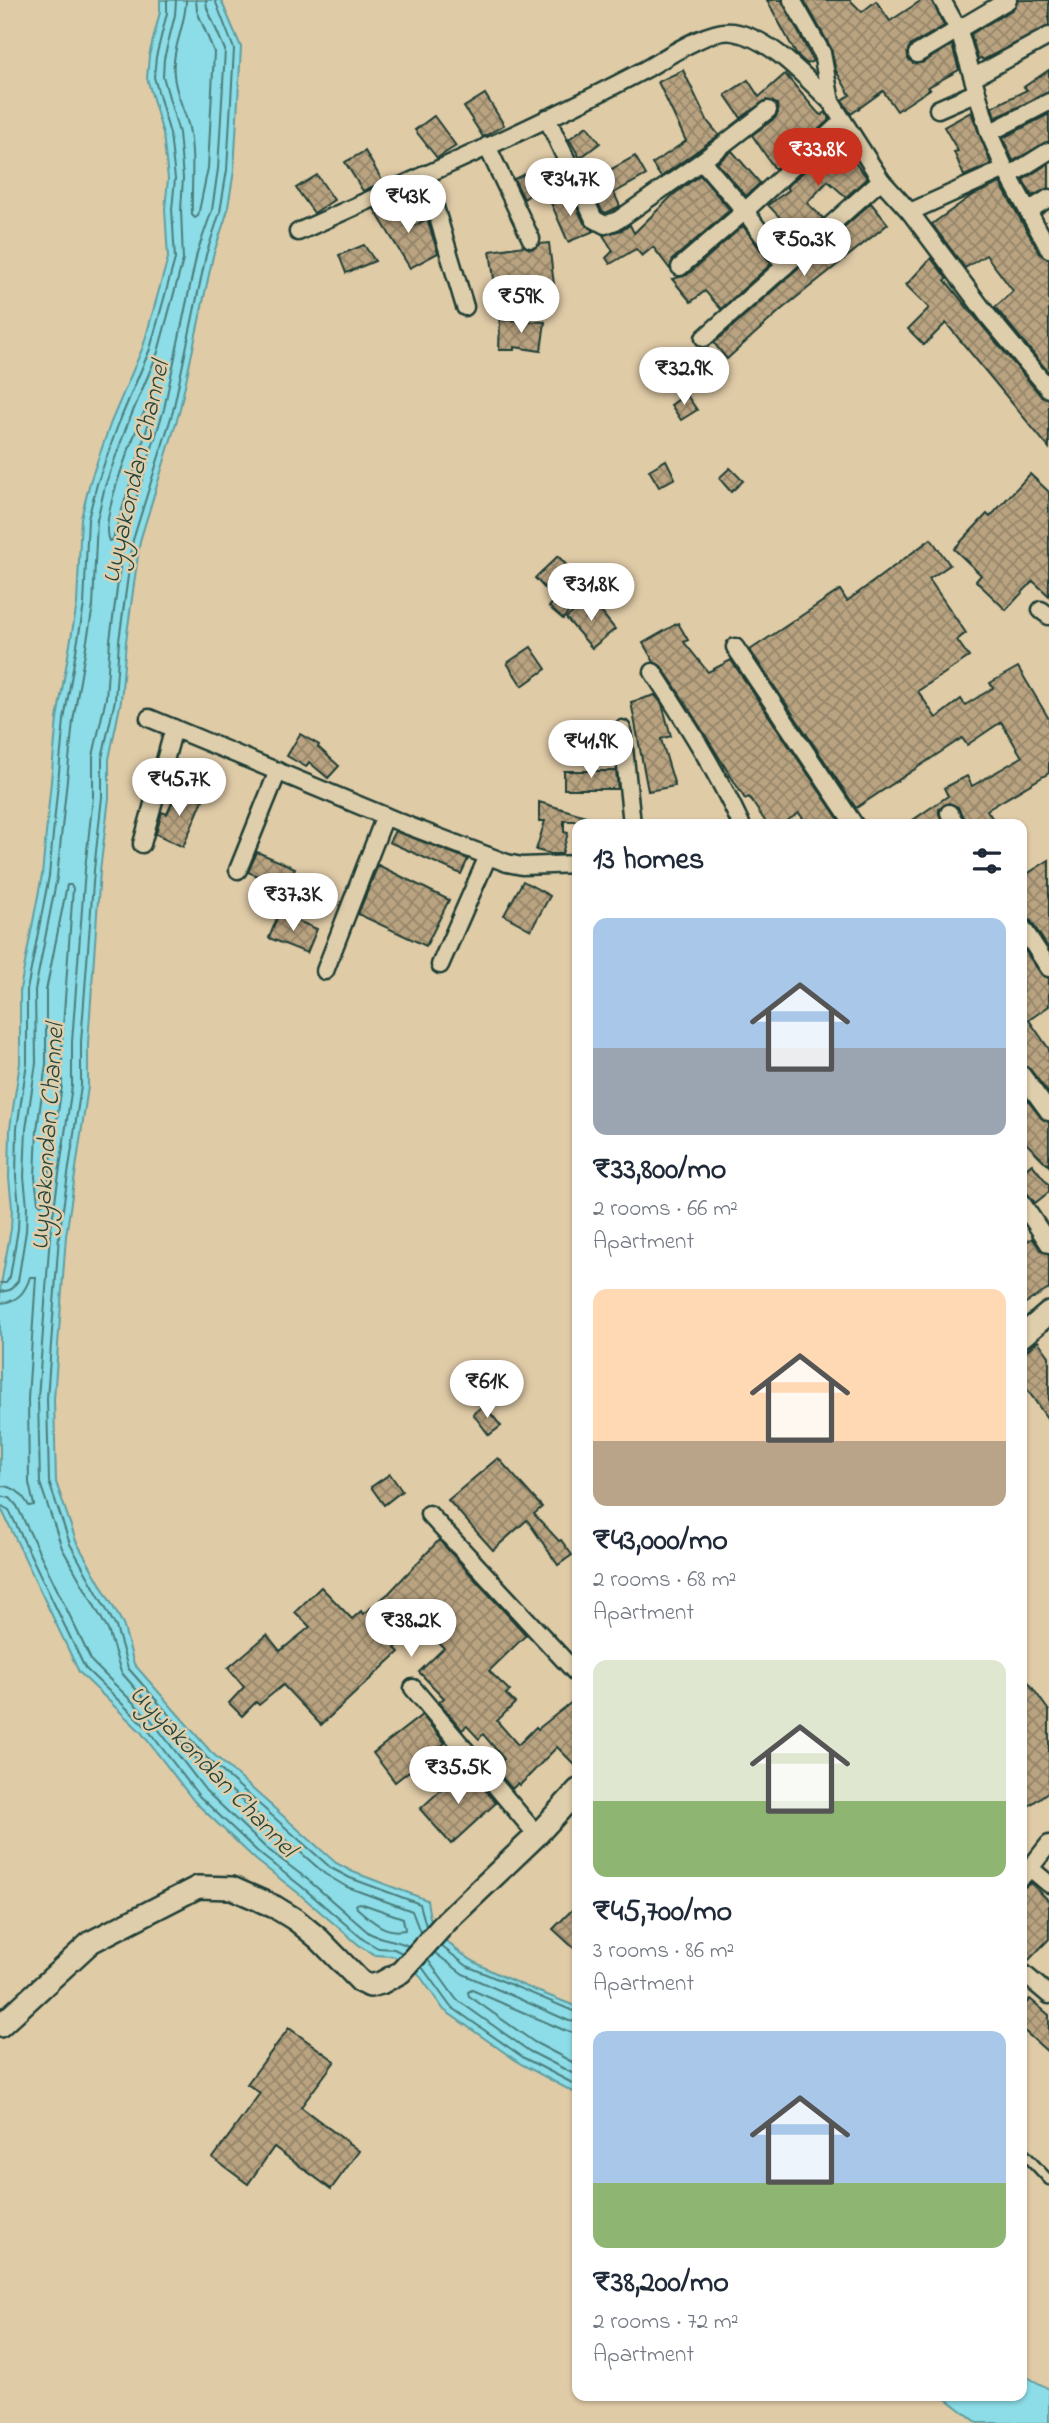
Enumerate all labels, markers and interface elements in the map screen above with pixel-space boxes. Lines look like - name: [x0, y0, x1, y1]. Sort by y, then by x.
- pin: ₹33.8K: [761, 128, 875, 188]
- text: ₹33.8K: [789, 134, 847, 167]
- pin: ₹34.7K: [513, 158, 627, 218]
- text: ₹34.7K: [541, 164, 599, 197]
- pin: ₹43K: [367, 176, 449, 235]
- text: ₹43K: [386, 181, 430, 214]
- pin: ₹50.3K: [747, 218, 861, 278]
- text: ₹50.3K: [773, 224, 835, 257]
- pin: ₹59K: [480, 276, 562, 335]
- text: ₹59K: [498, 281, 544, 314]
- pin: ₹32.9K: [627, 348, 741, 407]
- text: ₹32.9K: [655, 353, 713, 386]
- water label: Uyyakondan Channel: [93, 355, 182, 588]
- pin: ₹31.8K: [534, 564, 648, 623]
- text: ₹31.8K: [563, 569, 619, 602]
- pin: ₹41.9K: [534, 720, 648, 780]
- text: ₹41.9K: [564, 726, 618, 759]
- pin: ₹45.7K: [122, 758, 236, 818]
- text: ₹45.7K: [148, 764, 210, 797]
- text: 13 homes: [593, 839, 704, 883]
- icon: filters: [968, 842, 1006, 880]
- pin: ₹37.3K: [236, 874, 350, 933]
- text: ₹37.3K: [264, 879, 322, 912]
- icon: home: [737, 964, 863, 1090]
- water label: Uyyakondan Channel: [22, 1020, 76, 1252]
- text: ₹33,800/mo: [593, 1149, 726, 1193]
- text: 2 rooms · 66 m²: [593, 1193, 738, 1226]
- text: Apartment: [593, 1226, 694, 1259]
- icon: home: [737, 1335, 863, 1461]
- pin: ₹61K: [446, 1360, 528, 1420]
- text: ₹61K: [466, 1366, 508, 1399]
- text: ₹43,000/mo: [593, 1520, 728, 1564]
- text: 2 rooms · 68 m²: [593, 1564, 736, 1597]
- text: Apartment: [593, 1597, 694, 1630]
- pin: ₹38.2K: [354, 1600, 468, 1659]
- text: ₹38.2K: [381, 1605, 441, 1638]
- water label: Uyyakondan Channel: [119, 1677, 306, 1869]
- icon: home: [737, 1706, 863, 1832]
- pin: ₹35.5K: [401, 1746, 515, 1806]
- text: ₹35.5K: [425, 1752, 491, 1785]
- text: ₹45,700/mo: [593, 1891, 732, 1935]
- text: 3 rooms · 86 m²: [593, 1935, 734, 1968]
- text: Apartment: [593, 1968, 694, 2001]
- icon: home: [737, 2077, 863, 2203]
- text: ₹38,200/mo: [593, 2262, 729, 2306]
- text: 2 rooms · 72 m²: [593, 2306, 739, 2339]
- text: Apartment: [593, 2339, 694, 2372]

